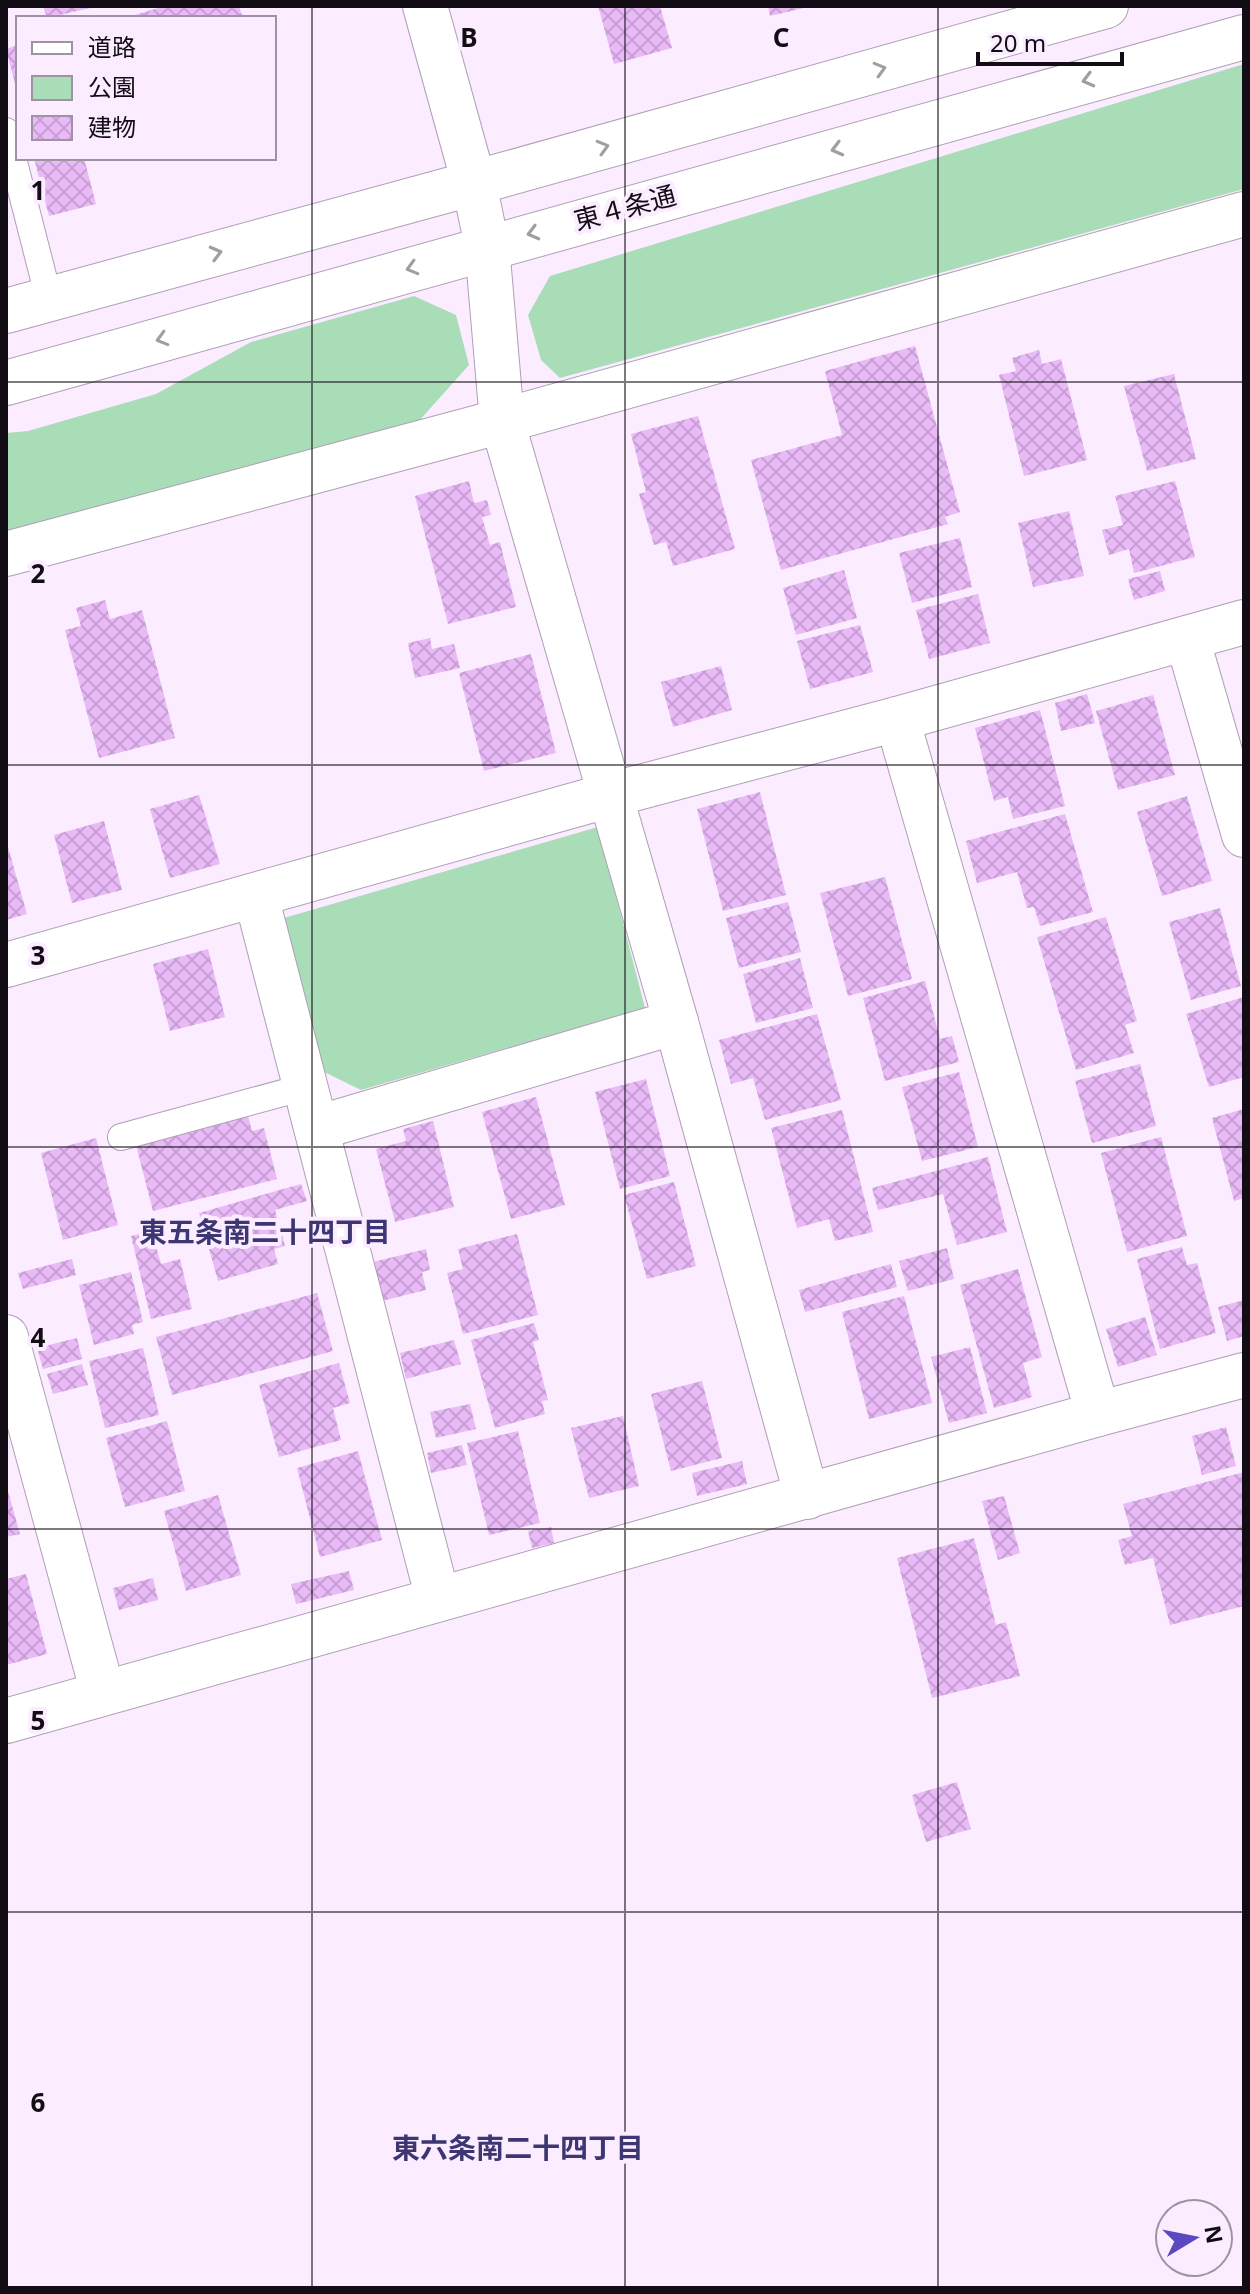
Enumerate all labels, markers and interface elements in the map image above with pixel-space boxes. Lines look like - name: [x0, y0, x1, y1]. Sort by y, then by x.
- legend: [16, 16, 276, 160]
- scale bar: [978, 16, 1122, 66]
- text: B: [460, 19, 478, 55]
- text: C: [773, 19, 789, 55]
- text: 20 m: [990, 26, 1046, 59]
- text: 道路: [88, 30, 136, 63]
- one-way arrow: [873, 62, 887, 78]
- text: 公園: [88, 70, 136, 103]
- one-way arrow: [1081, 70, 1095, 87]
- text: 建物: [88, 110, 136, 143]
- one-way arrow: [596, 140, 610, 156]
- one-way arrow: [831, 140, 845, 156]
- text: 1: [31, 172, 45, 208]
- street label: 東４条通: [570, 176, 680, 238]
- one-way arrow: [526, 224, 540, 241]
- one-way arrow: [209, 246, 223, 263]
- one-way arrow: [405, 258, 419, 275]
- one-way arrow: [155, 329, 169, 346]
- text: 2: [31, 555, 46, 591]
- text: 3: [31, 937, 45, 973]
- district label: 東五条南二十四丁目: [139, 1212, 391, 1250]
- text: 4: [31, 1319, 46, 1355]
- text: 5: [31, 1702, 45, 1738]
- text: 6: [31, 2084, 46, 2120]
- district label: 東六条南二十四丁目: [392, 2128, 644, 2166]
- north arrow: [1154, 2198, 1234, 2278]
- text: N: [1198, 2223, 1231, 2246]

